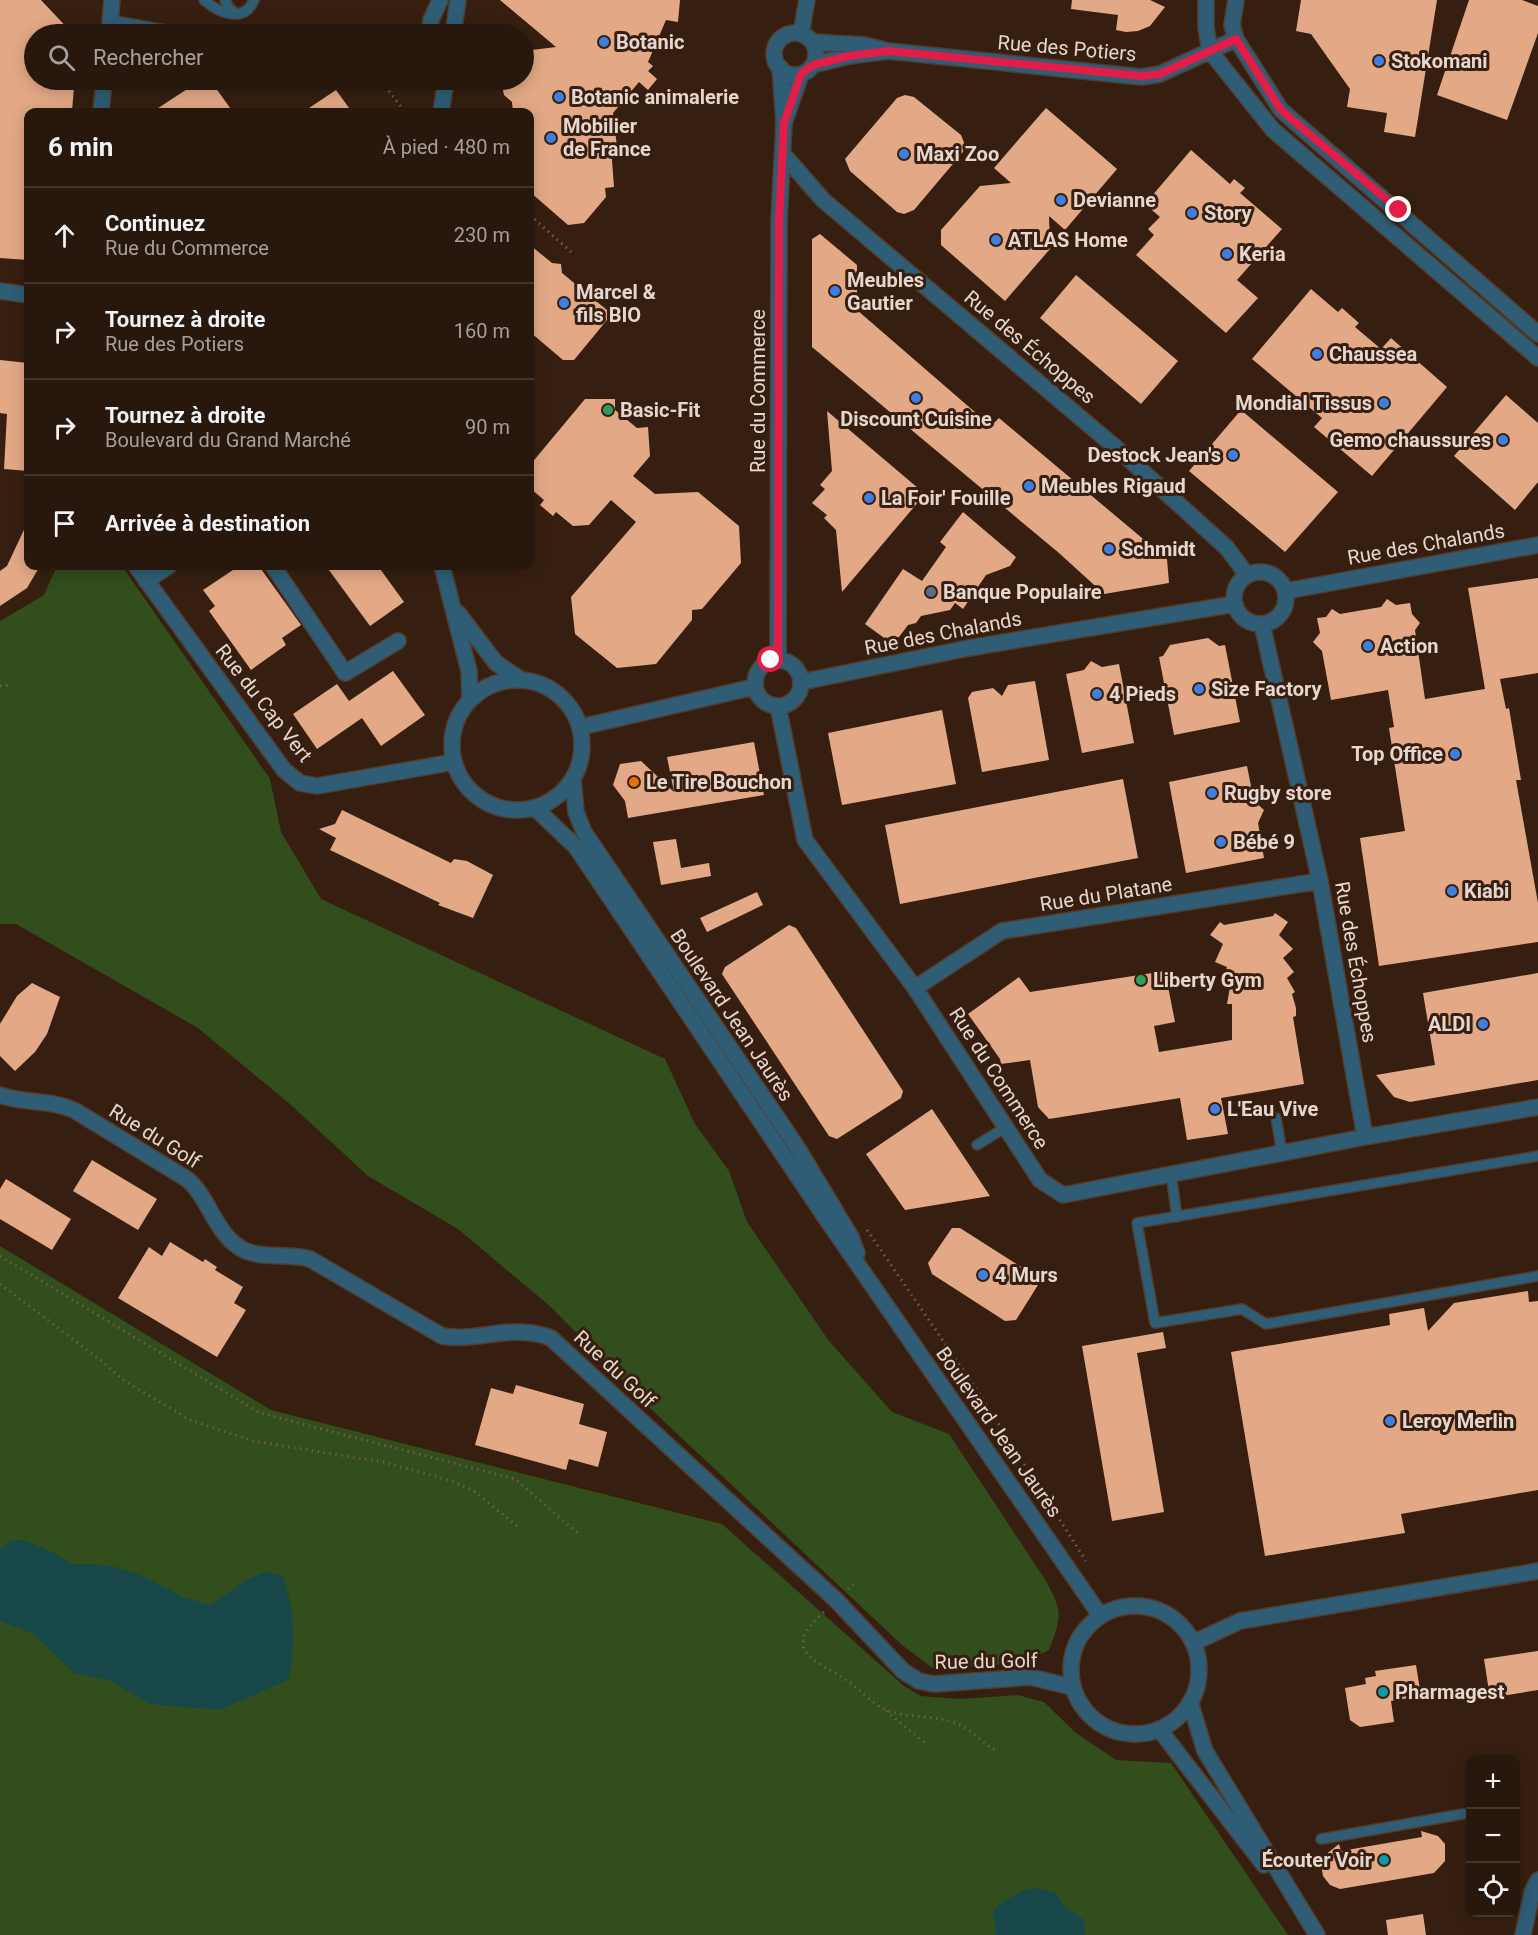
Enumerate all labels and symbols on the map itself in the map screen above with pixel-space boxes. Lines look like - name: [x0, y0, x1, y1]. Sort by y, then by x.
- place label: Botanic: [616, 30, 684, 54]
- street label: Rue des Potiers: [997, 30, 1137, 66]
- marker: Botanic: [597, 35, 611, 49]
- place label: Stokomani: [1391, 49, 1488, 73]
- marker: Stokomani: [1372, 54, 1386, 68]
- place label: Botanic animalerie: [571, 85, 739, 109]
- marker: Botanic animalerie: [552, 90, 566, 104]
- place label: Mobilier de France: [563, 114, 651, 161]
- marker: Mobilier de France: [544, 131, 558, 145]
- place label: Maxi Zoo: [916, 142, 999, 166]
- marker: Maxi Zoo: [897, 147, 911, 161]
- place label: Devianne: [1073, 188, 1156, 212]
- marker: Devianne: [1054, 193, 1068, 207]
- route end: [1385, 196, 1411, 222]
- place label: Story: [1204, 201, 1253, 225]
- marker: Story: [1185, 206, 1199, 220]
- place label: ATLAS Home: [1008, 228, 1128, 252]
- marker: ATLAS Home: [989, 233, 1003, 247]
- place label: Keria: [1239, 242, 1286, 266]
- marker: Keria: [1220, 247, 1234, 261]
- place label: Meubles Gautier: [847, 268, 924, 315]
- place label: Marcel & fils BIO: [576, 280, 656, 327]
- marker: Meubles Gautier: [828, 284, 842, 298]
- street label: Rue des Échoppes: [960, 285, 1100, 409]
- marker: Marcel & fils BIO: [557, 296, 571, 310]
- street label: Rue du Commerce: [746, 309, 770, 473]
- place label: Chaussea: [1329, 342, 1418, 366]
- marker: Chaussea: [1310, 347, 1324, 361]
- marker: Discount Cuisine: [909, 391, 923, 405]
- place label: Mondial Tissus: [1235, 391, 1372, 415]
- marker: Mondial Tissus: [1377, 396, 1391, 410]
- place label: Basic-Fit: [620, 398, 701, 422]
- marker: Basic-Fit: [601, 403, 615, 417]
- place label: Discount Cuisine: [840, 407, 992, 431]
- place label: Gemo chaussures: [1329, 428, 1491, 452]
- marker: Gemo chaussures: [1496, 433, 1510, 447]
- place label: Destock Jean's: [1087, 443, 1221, 467]
- marker: Destock Jean's: [1226, 448, 1240, 462]
- place label: Meubles Rigaud: [1041, 474, 1186, 498]
- marker: Meubles Rigaud: [1022, 479, 1036, 493]
- place label: La Foir' Fouille: [881, 486, 1011, 510]
- marker: La Foir' Fouille: [862, 491, 876, 505]
- street label: Rue des Chalands: [1345, 518, 1507, 570]
- place label: Schmidt: [1121, 537, 1196, 561]
- marker: Schmidt: [1102, 542, 1116, 556]
- place label: Banque Populaire: [943, 580, 1102, 604]
- marker: Banque Populaire: [924, 585, 938, 599]
- street label: Rue des Chalands: [862, 606, 1024, 660]
- place label: Action: [1380, 634, 1438, 658]
- street label: Rue du Cap Vert: [211, 639, 317, 767]
- marker: Action: [1361, 639, 1375, 653]
- route start: [757, 646, 783, 672]
- place label: Size Factory: [1211, 677, 1322, 701]
- place label: 4 Pieds: [1109, 682, 1176, 706]
- marker: Size Factory: [1192, 682, 1206, 696]
- marker: 4 Pieds: [1090, 687, 1104, 701]
- place label: Top Office: [1351, 742, 1443, 766]
- marker: Top Office: [1448, 747, 1462, 761]
- place label: Le Tire Bouchon: [646, 770, 792, 794]
- marker: Le Tire Bouchon: [627, 775, 641, 789]
- place label: Rugby store: [1224, 781, 1332, 805]
- marker: Rugby store: [1205, 786, 1219, 800]
- place label: Bébé 9: [1233, 830, 1295, 854]
- marker: Bébé 9: [1214, 835, 1228, 849]
- street label: Rue du Platane: [1038, 872, 1174, 916]
- street label: Rue des Échoppes: [1330, 879, 1382, 1045]
- place label: Kiabi: [1464, 879, 1509, 903]
- marker: Kiabi: [1445, 884, 1459, 898]
- street label: Boulevard Jean Jaurès: [665, 924, 799, 1106]
- place label: Liberty Gym: [1153, 968, 1262, 992]
- marker: Liberty Gym: [1134, 973, 1148, 987]
- street label: Rue du Commerce: [944, 1003, 1054, 1153]
- place label: ALDI: [1428, 1012, 1471, 1036]
- marker: ALDI: [1476, 1017, 1490, 1031]
- place label: L'Eau Vive: [1227, 1097, 1319, 1121]
- street label: Rue du Golf: [105, 1099, 205, 1173]
- marker: L'Eau Vive: [1208, 1102, 1222, 1116]
- place label: 4 Murs: [995, 1263, 1058, 1287]
- marker: 4 Murs: [976, 1268, 990, 1282]
- street label: Rue du Golf: [569, 1325, 661, 1413]
- street label: Boulevard Jean Jaurès: [931, 1342, 1067, 1522]
- place label: Leroy Merlin: [1402, 1409, 1514, 1433]
- marker: Leroy Merlin: [1383, 1414, 1397, 1428]
- street label: Rue du Golf: [934, 1648, 1038, 1674]
- place label: Pharmagest: [1395, 1680, 1505, 1704]
- marker: Pharmagest: [1376, 1685, 1390, 1699]
- place label: Écouter Voir: [1262, 1848, 1373, 1872]
- marker: Écouter Voir: [1377, 1853, 1391, 1867]

